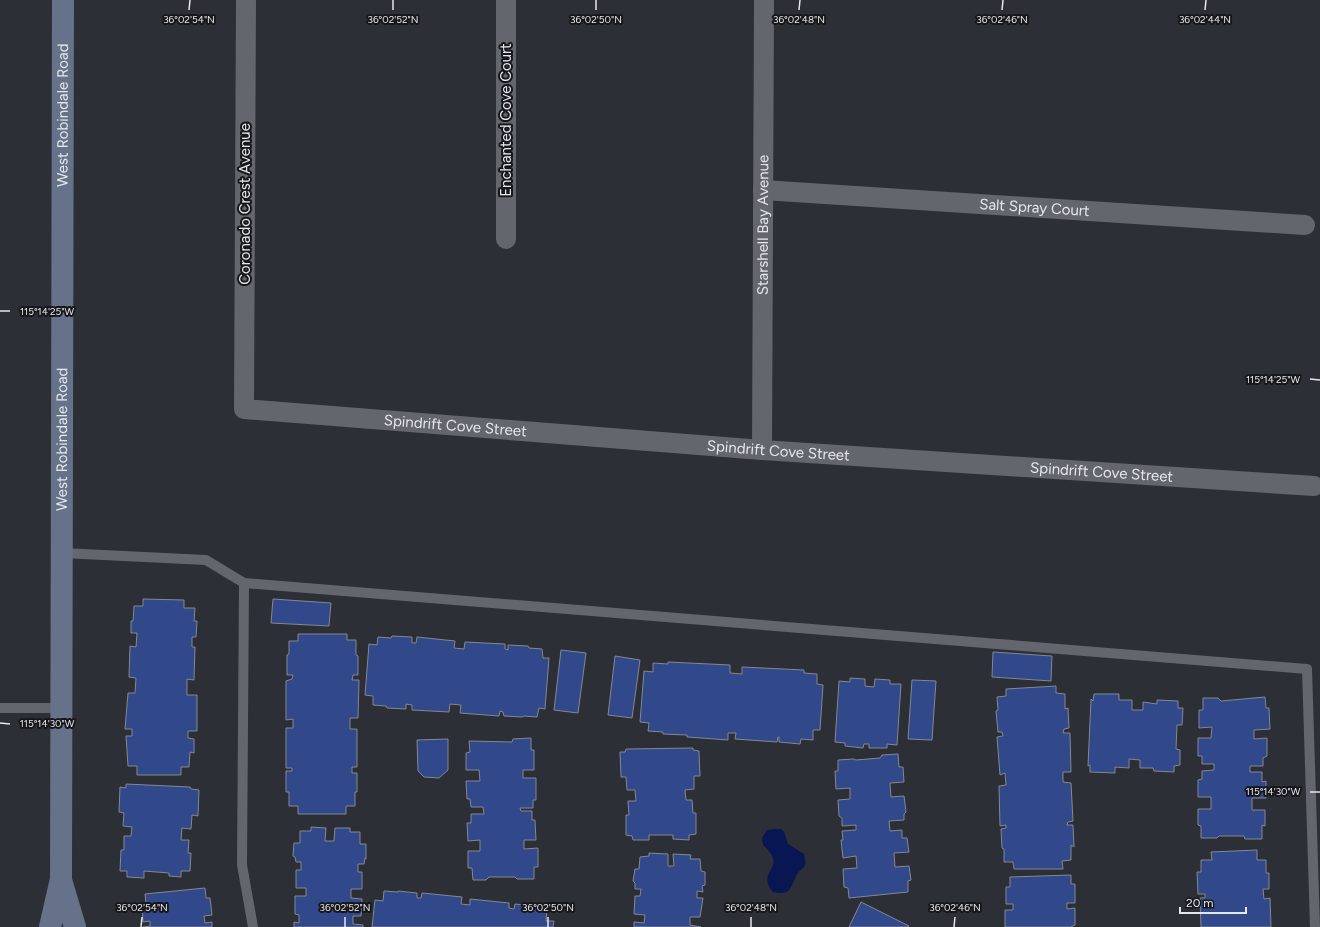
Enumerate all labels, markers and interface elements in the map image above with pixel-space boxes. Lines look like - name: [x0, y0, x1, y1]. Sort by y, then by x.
- text: 36°02'54"N: [163, 13, 215, 26]
- text: 36°02'52"N: [367, 13, 419, 26]
- text: 36°02'50"N: [570, 13, 622, 26]
- text: 36°02'48"N: [773, 13, 825, 26]
- text: 36°02'46"N: [976, 13, 1028, 26]
- text: 36°02'44"N: [1179, 13, 1231, 26]
- street label: Enchanted Cove Court: [497, 43, 515, 197]
- street label: West Robindale Road: [54, 44, 72, 187]
- street label: Coronado Crest Avenue: [236, 123, 254, 285]
- street label: Starshell Bay Avenue: [754, 155, 772, 295]
- street label: Salt Spray Court: [979, 195, 1091, 220]
- text: 115°14'25"W: [20, 305, 74, 318]
- street label: West Robindale Road: [53, 368, 71, 511]
- text: 115°14'25"W: [1246, 373, 1300, 386]
- street label: Spindrift Cove Street: [383, 411, 528, 440]
- street label: Spindrift Cove Street: [706, 437, 851, 465]
- street label: Spindrift Cove Street: [1030, 459, 1174, 486]
- text: 115°14'30"W: [20, 717, 75, 730]
- text: 115°14'30"W: [1246, 785, 1301, 798]
- scale bar: [1180, 889, 1246, 915]
- text: 20 m: [1186, 896, 1214, 910]
- text: 36°02'54"N: [116, 901, 168, 914]
- text: 36°02'52"N: [319, 901, 371, 914]
- text: 36°02'50"N: [522, 901, 574, 914]
- text: 36°02'48"N: [725, 901, 777, 914]
- text: 36°02'46"N: [929, 901, 981, 914]

